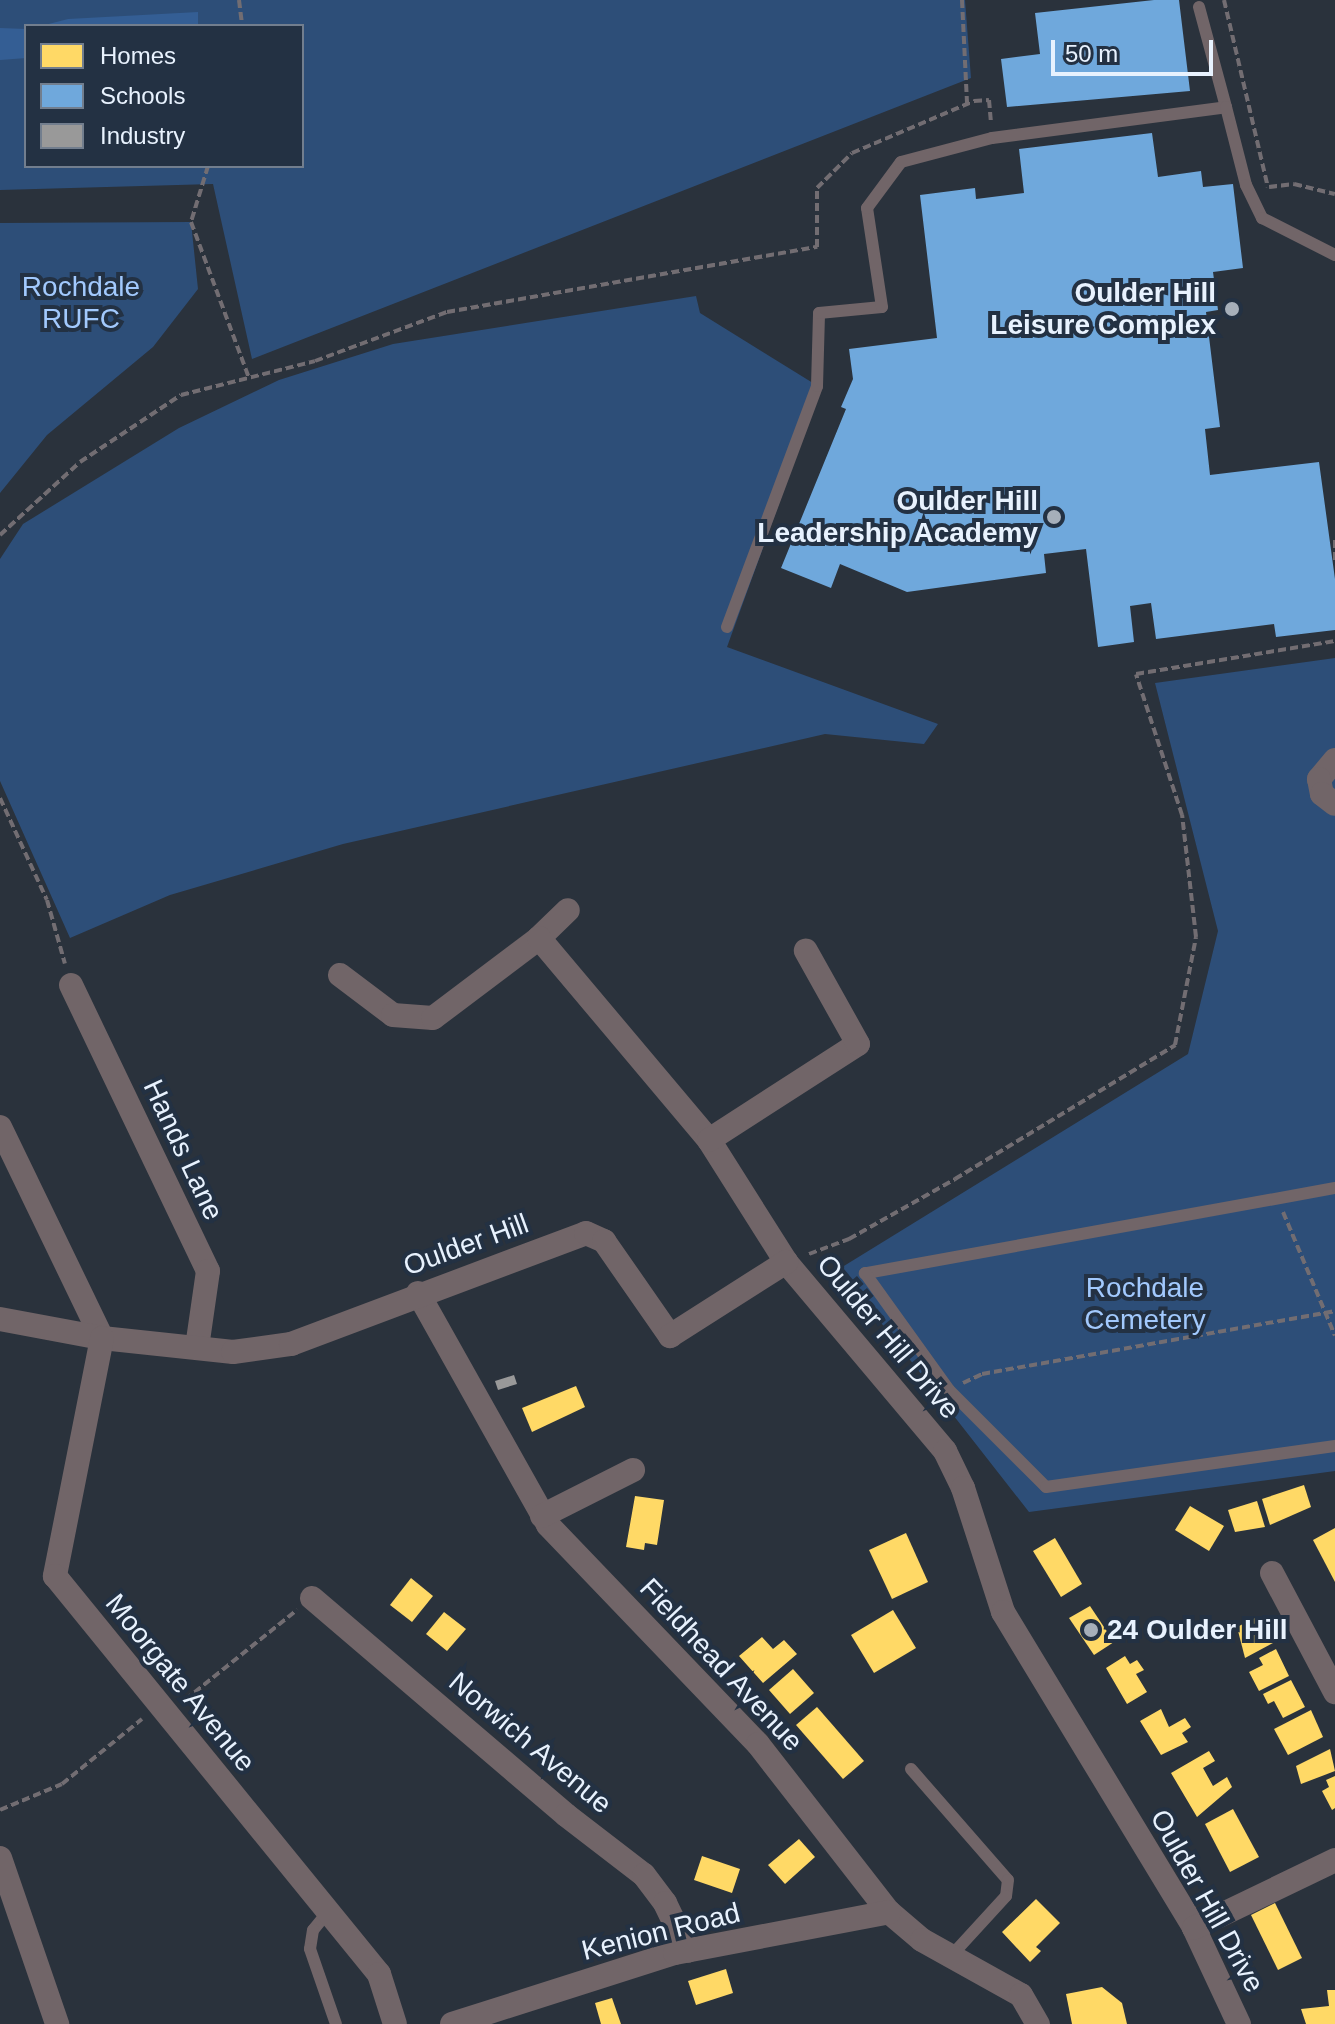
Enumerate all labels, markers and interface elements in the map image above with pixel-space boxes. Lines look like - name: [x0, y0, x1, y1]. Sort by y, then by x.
- legend: [24, 24, 304, 168]
- scale bar: [1055, 24, 1217, 74]
- text: 50 m: [1065, 40, 1118, 67]
- text: Homes: [100, 42, 176, 69]
- text: Schools: [100, 82, 185, 109]
- text: Industry: [100, 122, 185, 149]
- park label: Rochdale RUFC: [22, 270, 140, 336]
- place label: Oulder Hill Leisure Complex: [990, 276, 1216, 342]
- marker: Oulder Hill Leisure Complex: [1223, 300, 1241, 318]
- place label: Oulder Hill Leadership Academy: [756, 484, 1038, 550]
- marker: Oulder Hill Leadership Academy: [1045, 508, 1063, 526]
- street label: Hands Lane: [136, 1074, 230, 1226]
- street label: Oulder Hill: [399, 1207, 533, 1283]
- street label: Oulder Hill Drive: [810, 1248, 966, 1426]
- park label: Rochdale Cemetery: [1084, 1271, 1206, 1337]
- street label: Fieldhead Avenue: [632, 1571, 810, 1759]
- street label: Moorgate Avenue: [98, 1587, 262, 1779]
- place label: 24 Oulder Hill: [1107, 1613, 1287, 1647]
- marker: 24 Oulder Hill: [1082, 1621, 1100, 1639]
- street label: Norwich Avenue: [441, 1665, 619, 1821]
- street label: Oulder Hill Drive: [1143, 1804, 1271, 1998]
- street label: Kenion Road: [578, 1896, 744, 1968]

